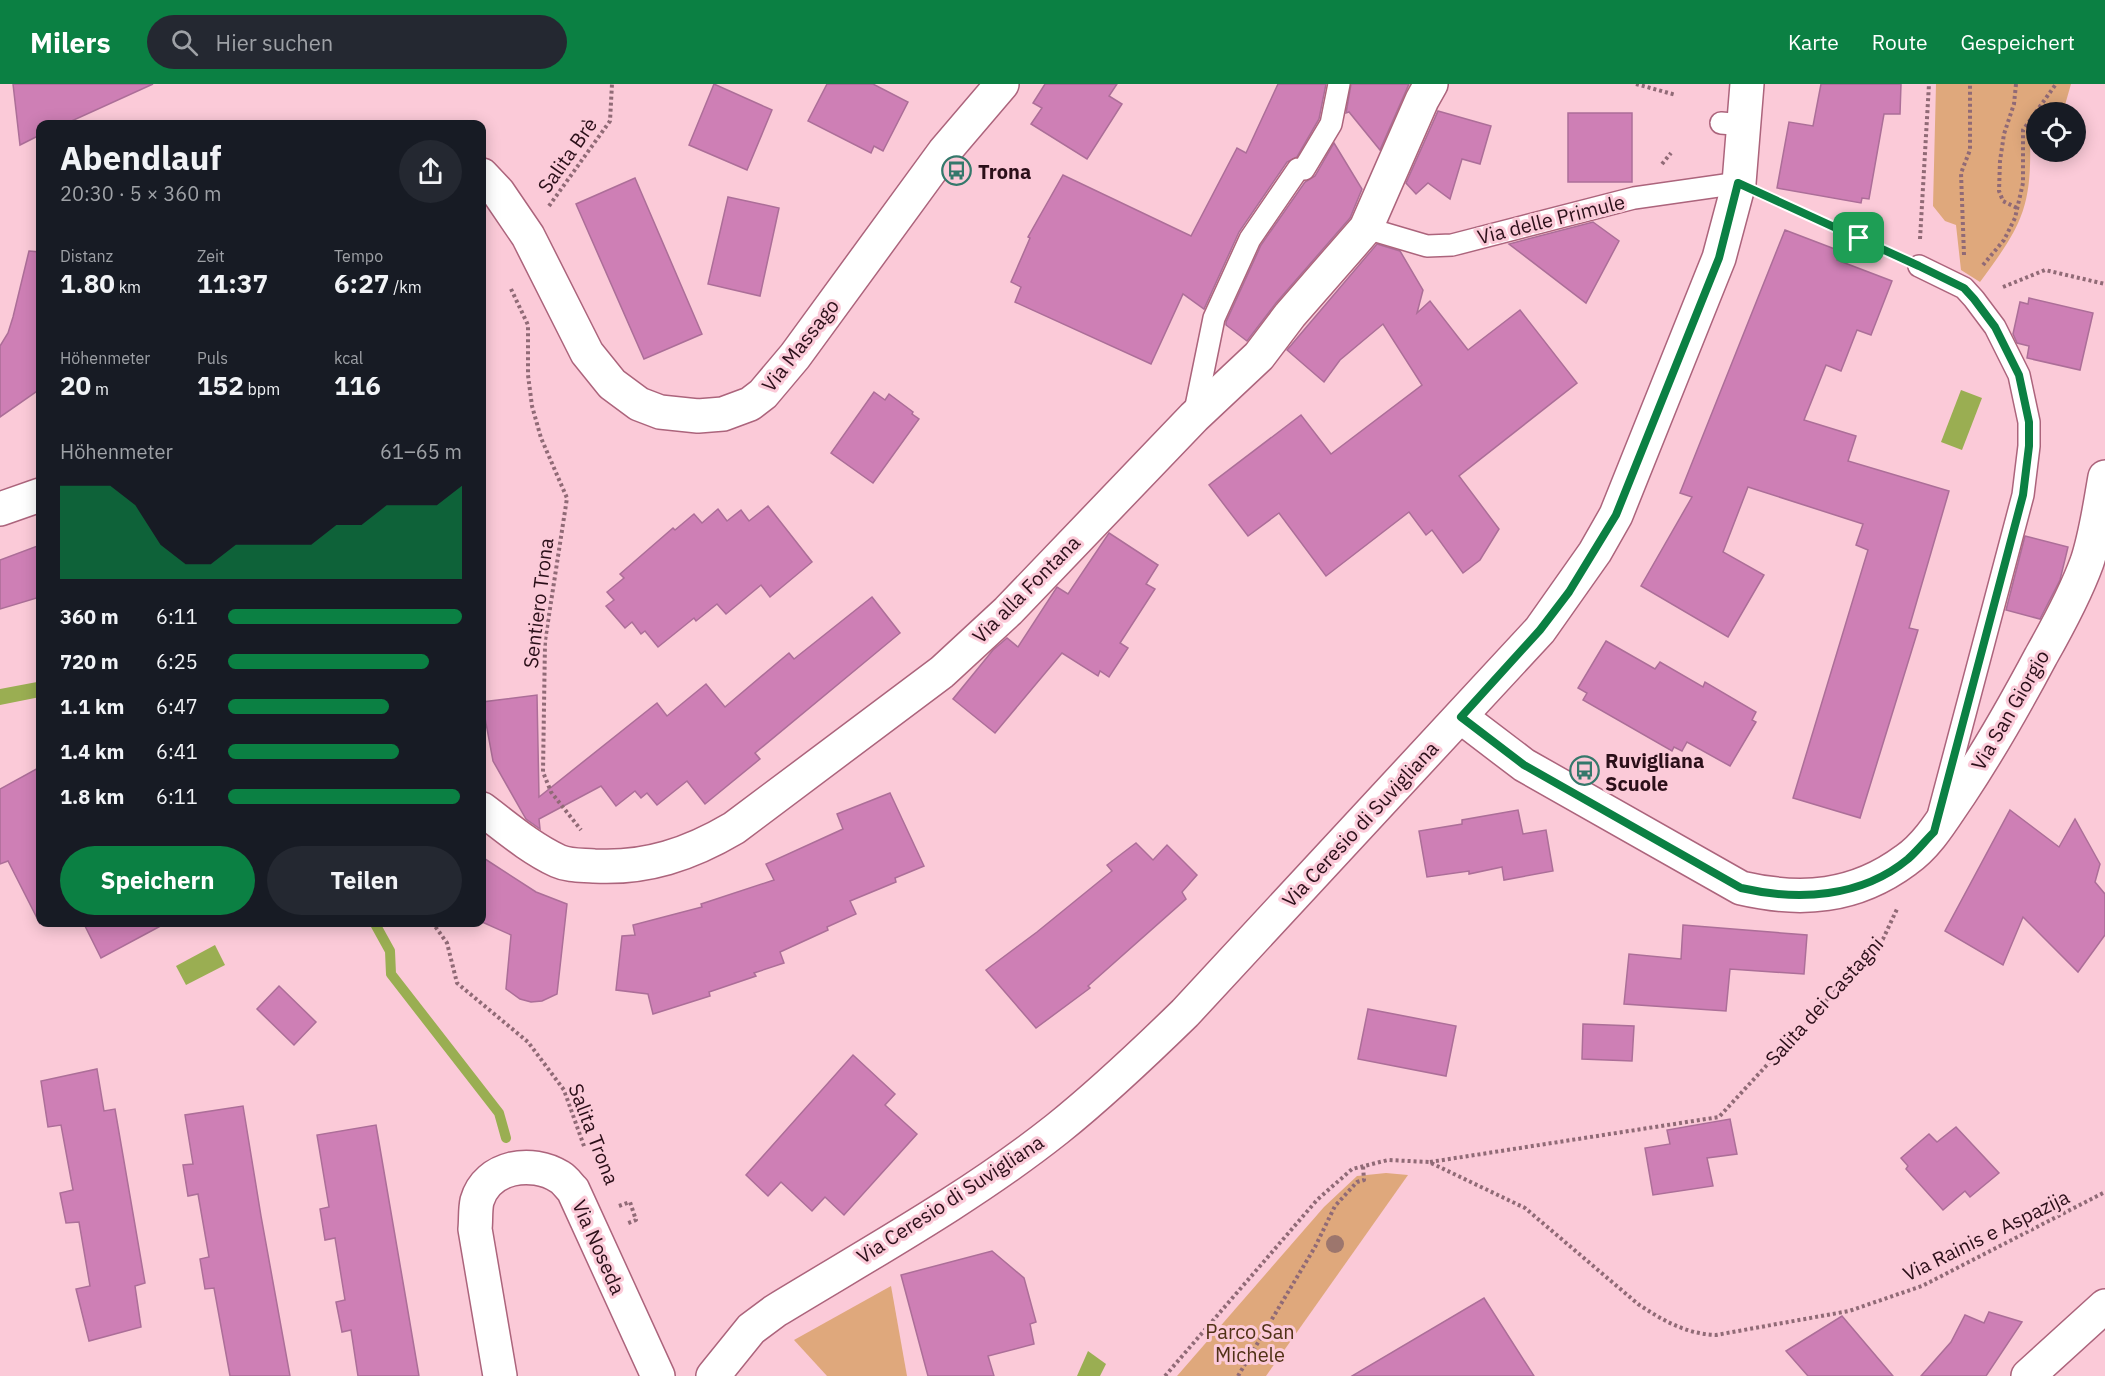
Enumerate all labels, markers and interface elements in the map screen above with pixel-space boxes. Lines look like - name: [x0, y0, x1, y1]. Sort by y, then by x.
- search box: [147, 15, 567, 69]
- text: Milers: [30, 24, 111, 61]
- icon: search: [168, 26, 201, 59]
- text: Hier suchen: [216, 28, 333, 57]
- text: Karte: [1788, 28, 1839, 56]
- text: Route: [1872, 28, 1928, 56]
- text: Gespeichert: [1961, 28, 2075, 56]
- map controls: [2026, 102, 2086, 162]
- button: locate: [2026, 102, 2086, 162]
- street label: Salita Brè: [531, 112, 603, 198]
- text: Abendlauf: [60, 136, 221, 179]
- button: share: [399, 140, 462, 203]
- bus stop icon: Trona: [941, 155, 973, 187]
- place label: Trona: [978, 158, 1031, 185]
- text: 20:30 · 5 × 360 m: [60, 180, 221, 207]
- street label: Via delle Primule: [1474, 188, 1628, 250]
- pin: [1833, 212, 1884, 263]
- icon: arrive: [1842, 221, 1875, 254]
- text: Distanz: [60, 246, 113, 266]
- text: Zeit: [197, 246, 225, 266]
- text: Tempo: [334, 246, 383, 266]
- text: 1.80: [60, 266, 115, 300]
- text: 11:37: [197, 266, 268, 300]
- text: 6:27: [334, 266, 389, 300]
- text: km: [115, 277, 141, 297]
- text: /km: [389, 277, 422, 297]
- street label: Via Massago: [755, 293, 845, 397]
- text: Höhenmeter: [60, 348, 150, 368]
- text: Puls: [197, 348, 228, 368]
- text: kcal: [334, 348, 363, 368]
- text: 20: [60, 368, 91, 402]
- text: 152: [197, 368, 244, 402]
- text: 116: [334, 368, 381, 402]
- text: m: [91, 379, 109, 399]
- text: bpm: [244, 379, 280, 399]
- text: Höhenmeter: [60, 438, 173, 465]
- text: 61–65 m: [380, 438, 462, 465]
- street label: Via alla Fontana: [966, 529, 1086, 649]
- street label: Sentiero Trona: [517, 536, 559, 670]
- text: 360 m: [60, 603, 119, 630]
- text: 6:11: [156, 603, 198, 630]
- street label: Via San Giorgio: [1965, 645, 2055, 775]
- text: 720 m: [60, 648, 119, 675]
- text: 6:25: [156, 648, 198, 675]
- text: 1.1 km: [60, 693, 124, 720]
- text: 6:47: [156, 693, 198, 720]
- street label: Via Ceresio di Suvigliana: [1276, 735, 1444, 913]
- text: 1.4 km: [60, 738, 124, 765]
- text: 6:41: [156, 738, 198, 765]
- place label: Ruvigliana Scuole: [1605, 747, 1704, 797]
- bus stop icon: Ruvigliana Scuole: [1568, 755, 1600, 787]
- text: 1.8 km: [60, 783, 124, 810]
- text: 6:11: [156, 783, 198, 810]
- button: Speichern: [60, 846, 255, 915]
- button: Teilen: [267, 846, 462, 915]
- street label: Salita dei Castagni: [1759, 931, 1889, 1071]
- street label: Salita Trona: [562, 1080, 626, 1189]
- street label: Via Ceresio di Suvigliana: [851, 1128, 1049, 1270]
- street label: Via Rainis e Aspazija: [1898, 1183, 2074, 1287]
- street label: Via Noseda: [566, 1195, 632, 1299]
- park label: Parco San Michele: [1205, 1318, 1295, 1368]

